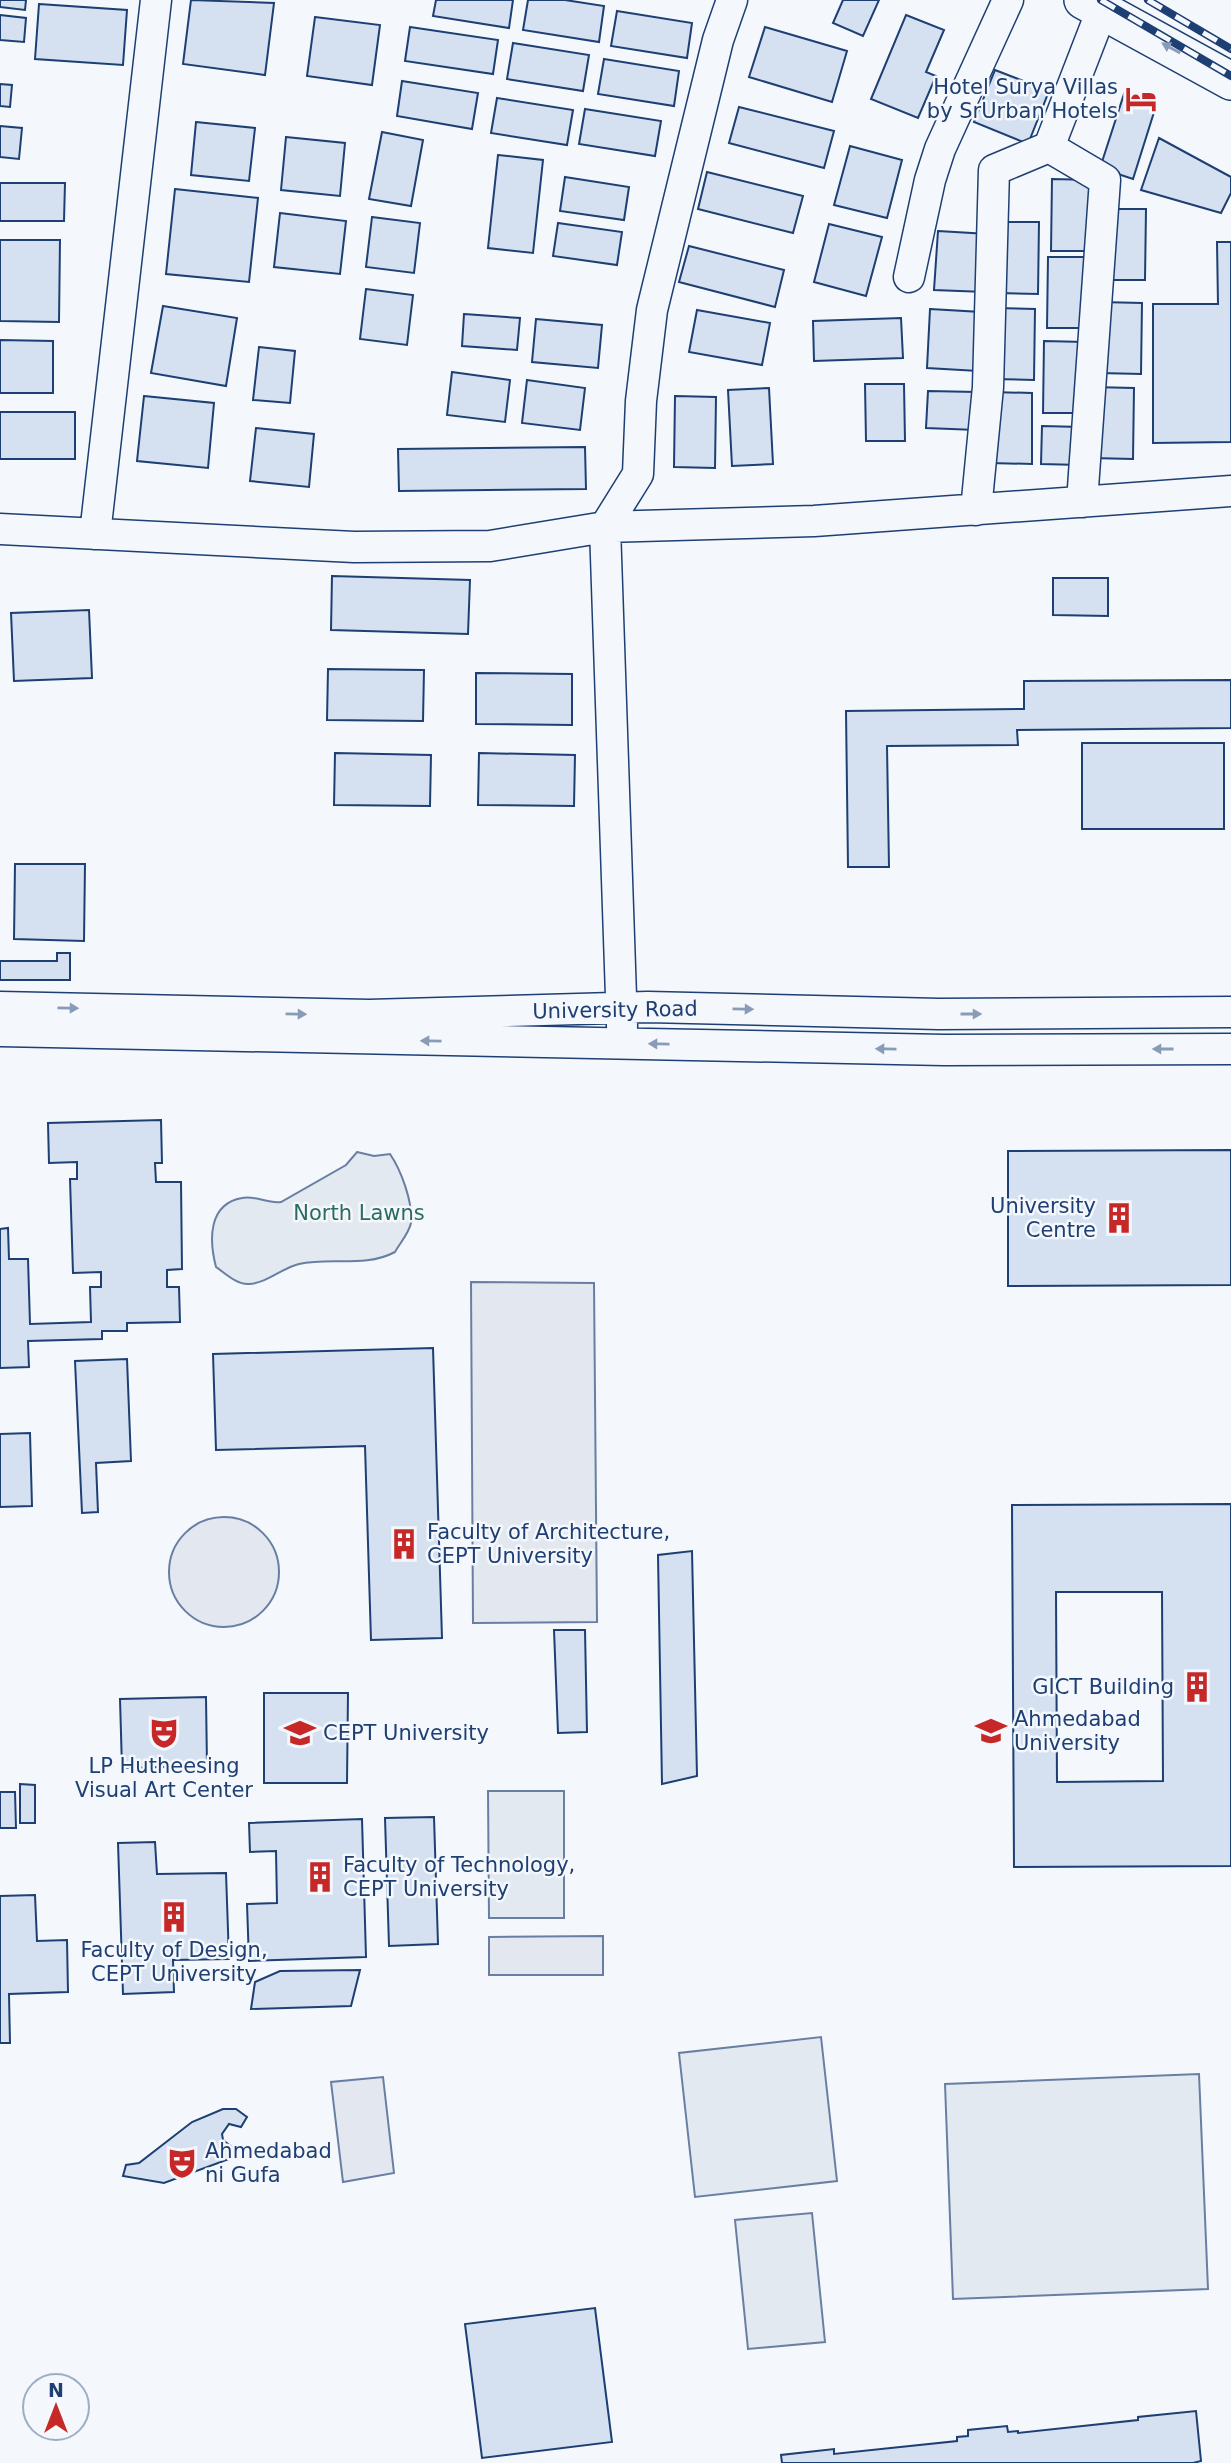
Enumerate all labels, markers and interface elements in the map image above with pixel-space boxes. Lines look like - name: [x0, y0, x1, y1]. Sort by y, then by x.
- one-way arrow: [1161, 42, 1181, 54]
- place label: Hotel Surya Villas by SrUrban Hotels: [927, 75, 1118, 123]
- hotel icon: Hotel Surya Villas by SrUrban Hotels: [1124, 82, 1158, 116]
- street label: University Road: [532, 997, 698, 1023]
- one-way arrow: [57, 1002, 79, 1014]
- one-way arrow: [733, 1004, 755, 1015]
- one-way arrow: [285, 1008, 307, 1019]
- one-way arrow: [960, 1008, 982, 1020]
- one-way arrow: [420, 1035, 442, 1047]
- one-way arrow: [648, 1039, 670, 1050]
- one-way arrow: [875, 1043, 897, 1055]
- one-way arrow: [1152, 1043, 1174, 1055]
- place label: University Centre: [990, 1194, 1096, 1242]
- park label: North Lawns: [293, 1201, 425, 1225]
- building icon: University Centre: [1102, 1201, 1136, 1235]
- place label: Faculty of Architecture, CEPT University: [427, 1520, 670, 1568]
- building icon: Faculty of Architecture, CEPT University: [387, 1527, 421, 1561]
- building icon: GICT Building: [1180, 1670, 1214, 1704]
- place label: GICT Building: [1032, 1675, 1174, 1699]
- place label: Ahmedabad University: [1014, 1707, 1141, 1755]
- school or university icon: Ahmedabad University: [974, 1714, 1008, 1748]
- theatre icon: LP Hutheesing Visual Art Center: [147, 1716, 181, 1750]
- school or university icon: CEPT University: [283, 1716, 317, 1750]
- place label: CEPT University: [323, 1721, 489, 1745]
- place label: LP Hutheesing Visual Art Center: [75, 1754, 253, 1802]
- place label: Faculty of Technology, CEPT University: [343, 1853, 575, 1901]
- building icon: Faculty of Technology, CEPT University: [303, 1860, 337, 1894]
- building icon: Faculty of Design, CEPT University: [157, 1900, 191, 1934]
- place label: Faculty of Design, CEPT University: [80, 1938, 268, 1986]
- place label: Ahmedabad ni Gufa: [205, 2139, 332, 2187]
- theatre icon: Ahmedabad ni Gufa: [165, 2146, 199, 2180]
- north arrow: [21, 2372, 91, 2442]
- text: N: [48, 2379, 64, 2401]

